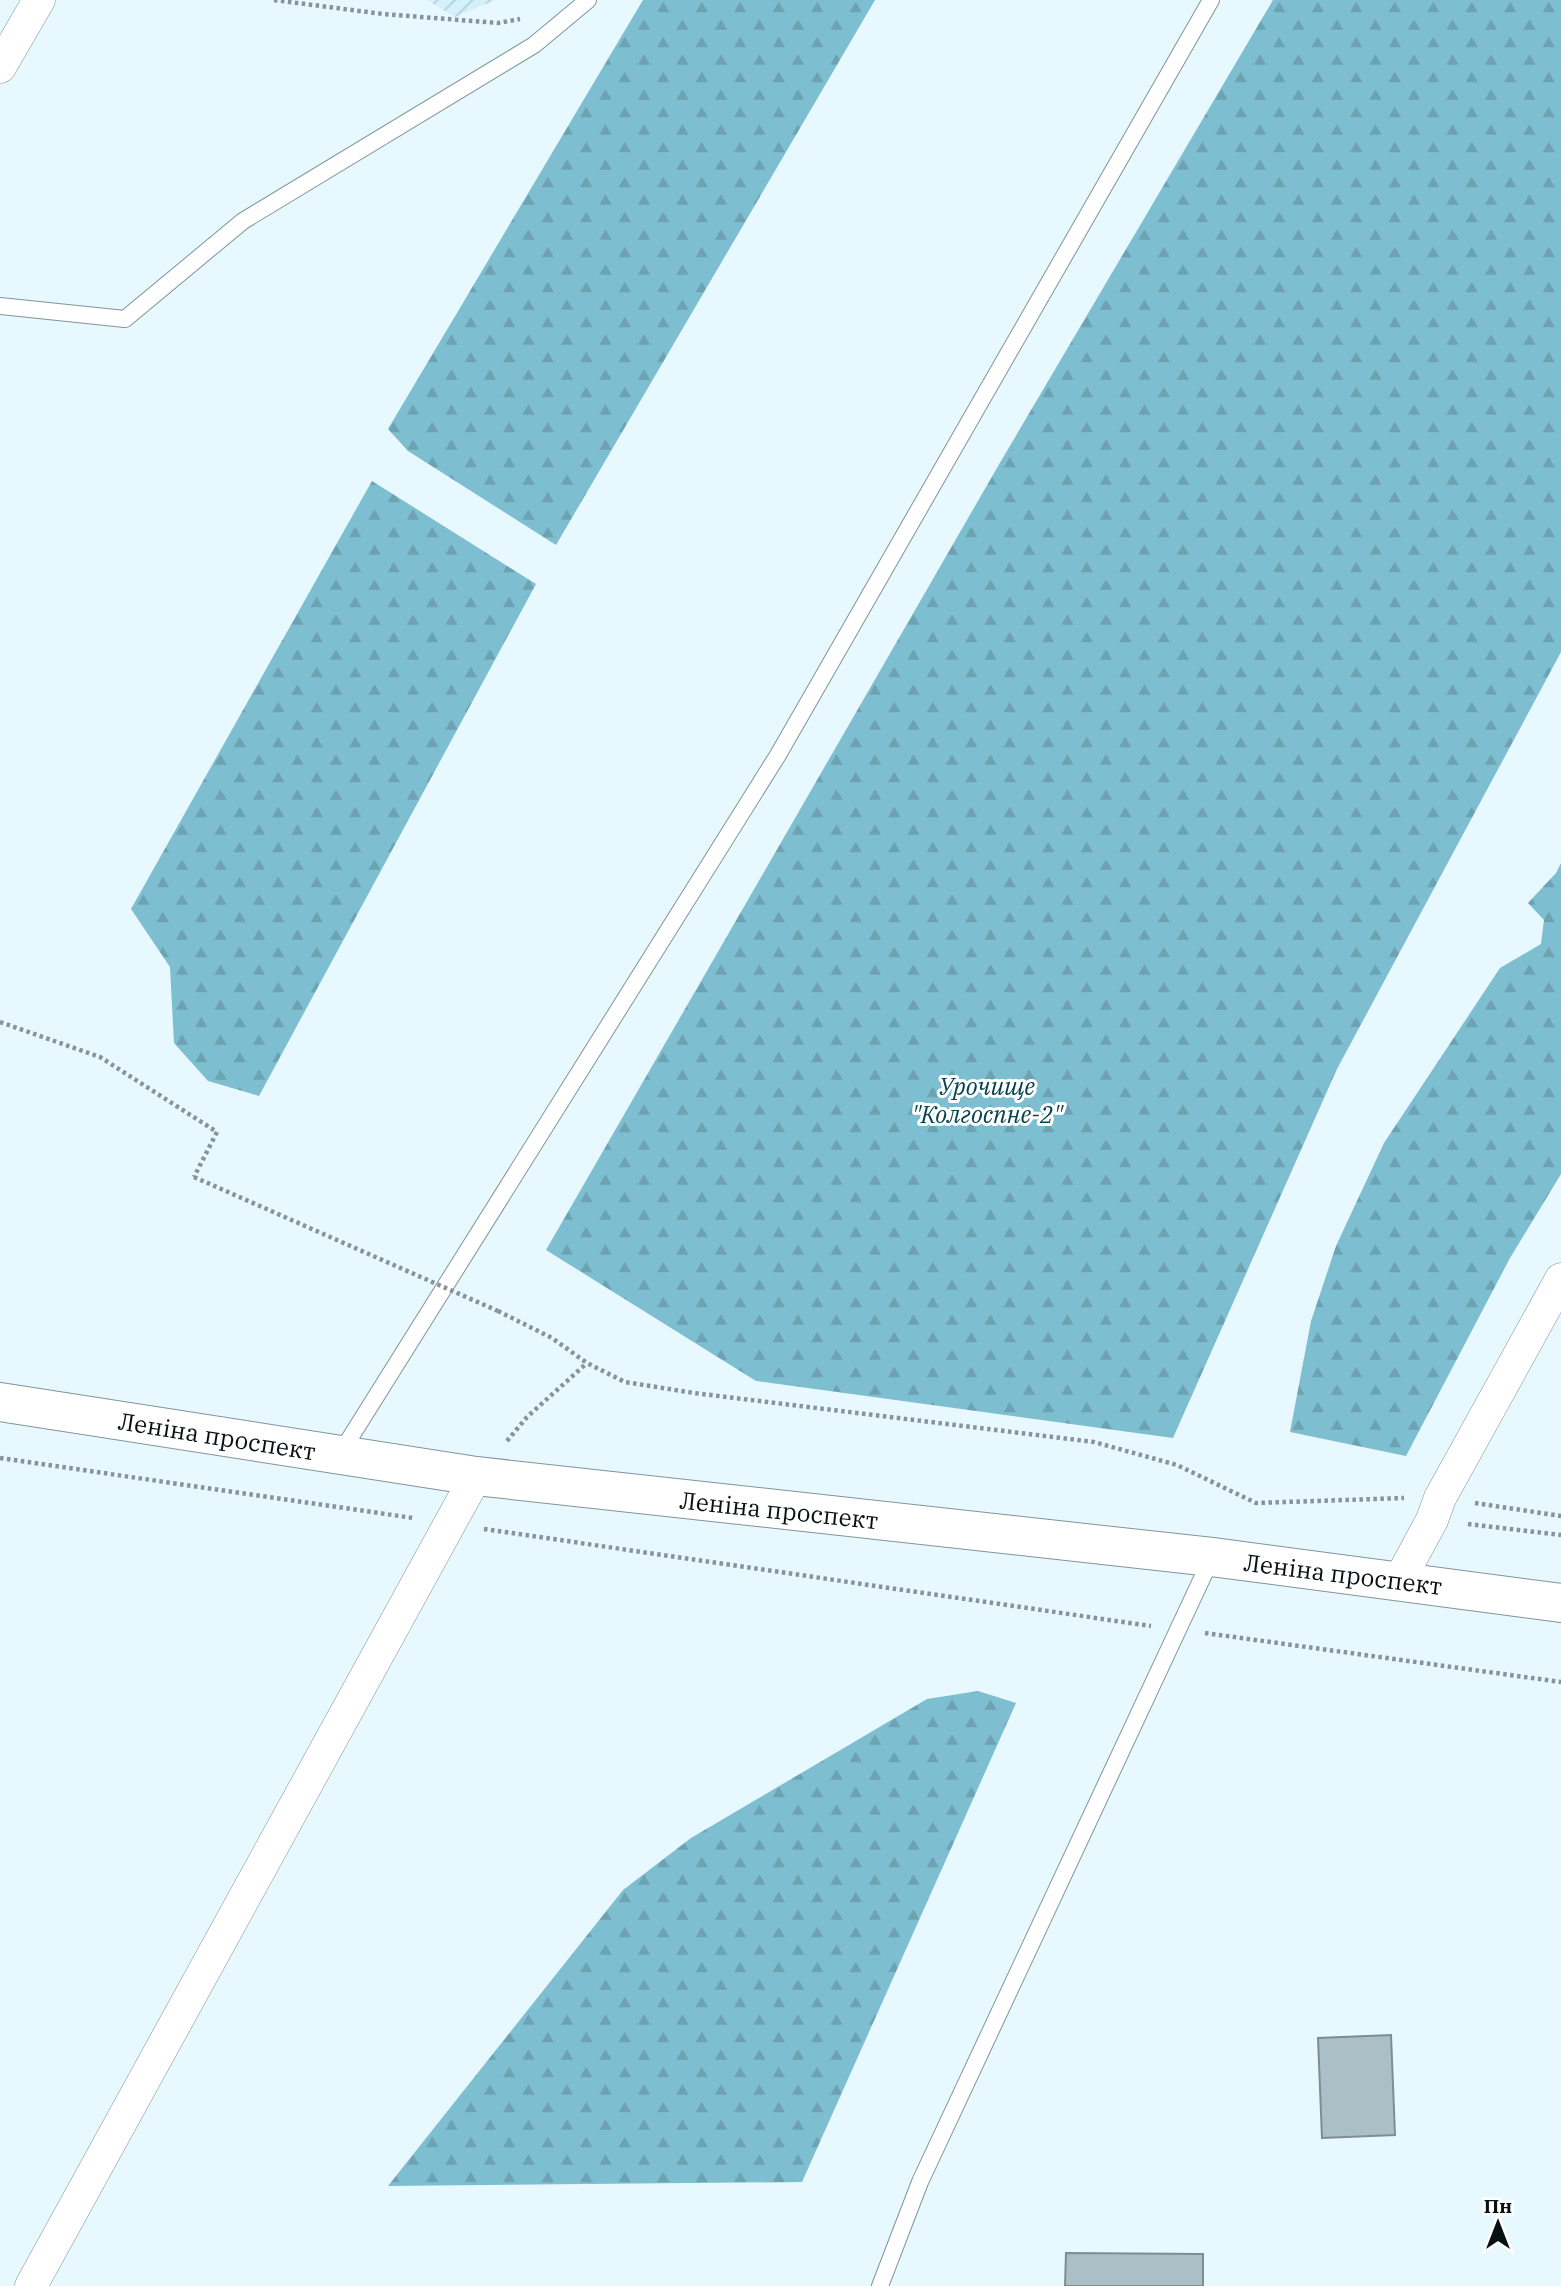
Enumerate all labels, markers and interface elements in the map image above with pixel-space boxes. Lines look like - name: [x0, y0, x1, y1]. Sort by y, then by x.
- park label: Урочище "Колгоспне-2": [912, 1070, 1064, 1130]
- street label: Леніна проспект: [116, 1405, 318, 1467]
- street label: Леніна проспект: [678, 1484, 880, 1536]
- street label: Леніна проспект: [1242, 1546, 1444, 1602]
- north arrow: [1463, 2188, 1533, 2258]
- text: Пн: [1484, 2194, 1512, 2218]

